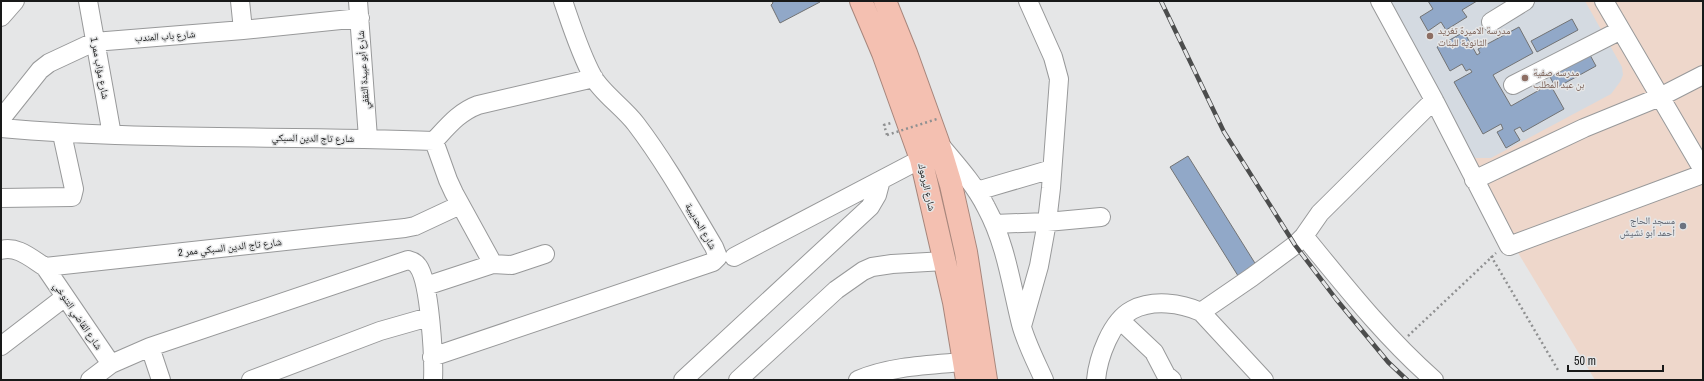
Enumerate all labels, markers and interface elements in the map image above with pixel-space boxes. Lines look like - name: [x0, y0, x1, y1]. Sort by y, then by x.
- place label: مدرسة الاميرة تغريد الثانوية للبنات: [1438, 24, 1511, 49]
- street label: شارع باب المندب: [134, 27, 196, 45]
- street label: شارع أبو عبيدة الثقفي: [354, 30, 374, 110]
- marker: مدرسة الاميرة تغريد الثانوية للبنات: [1425, 31, 1435, 41]
- street label: شارع مؤاب ممر 1: [88, 36, 112, 100]
- place label: مدرسه صفية بن عبد المطلب: [1533, 66, 1585, 91]
- marker: مدرسه صفية بن عبد المطلب: [1520, 73, 1530, 83]
- street label: شارع تاج الدين السبكي: [272, 131, 355, 147]
- street label: شارع اليرموك: [915, 162, 939, 212]
- street label: شارع الحديبية: [682, 200, 720, 252]
- place label: مسجد الحاج أحمد أبو نشيش: [1620, 214, 1675, 239]
- marker: مسجد الحاج أحمد أبو نشيش: [1678, 221, 1688, 231]
- street label: شارع تاج الدين السبكي ممر 2: [178, 235, 283, 260]
- street label: شارع القاضي التنوخي: [49, 280, 105, 353]
- scale bar: [1568, 347, 1663, 373]
- text: 50 m: [1574, 353, 1596, 369]

